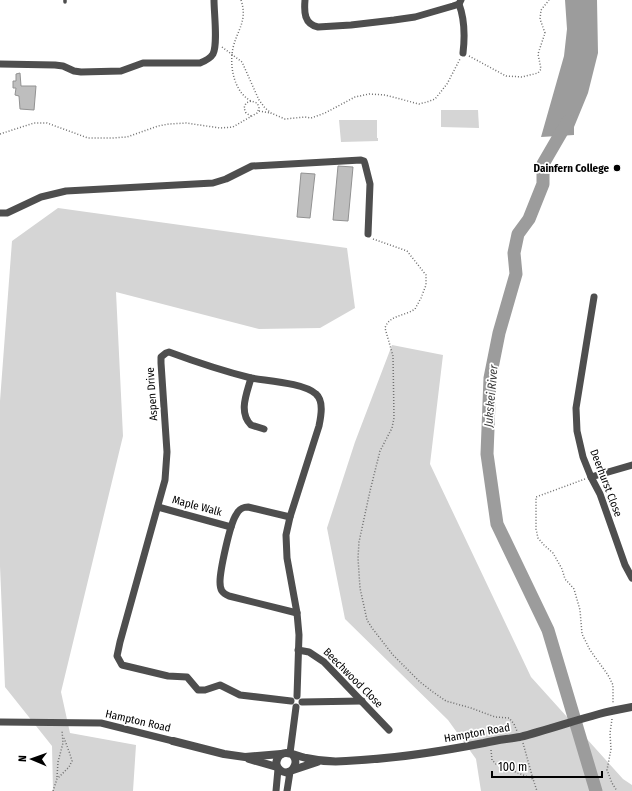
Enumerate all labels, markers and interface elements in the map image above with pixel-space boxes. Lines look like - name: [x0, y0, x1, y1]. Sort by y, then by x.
- place label: Dainfern College: [534, 162, 609, 175]
- marker: Dainfern College: [612, 163, 622, 173]
- water label: Jukskei River: [481, 363, 501, 429]
- street label: Aspen Drive: [144, 367, 160, 421]
- street label: Deerhurst Close: [587, 447, 625, 519]
- street label: Maple Walk: [171, 493, 224, 519]
- street label: Beechwood Close: [321, 646, 385, 710]
- street label: Hampton Road: [104, 707, 172, 735]
- street label: Hampton Road: [443, 721, 511, 745]
- north arrow: [12, 739, 52, 779]
- scale bar: [492, 753, 602, 779]
- text: N: [16, 755, 29, 762]
- text: 100 m: [498, 760, 527, 774]

